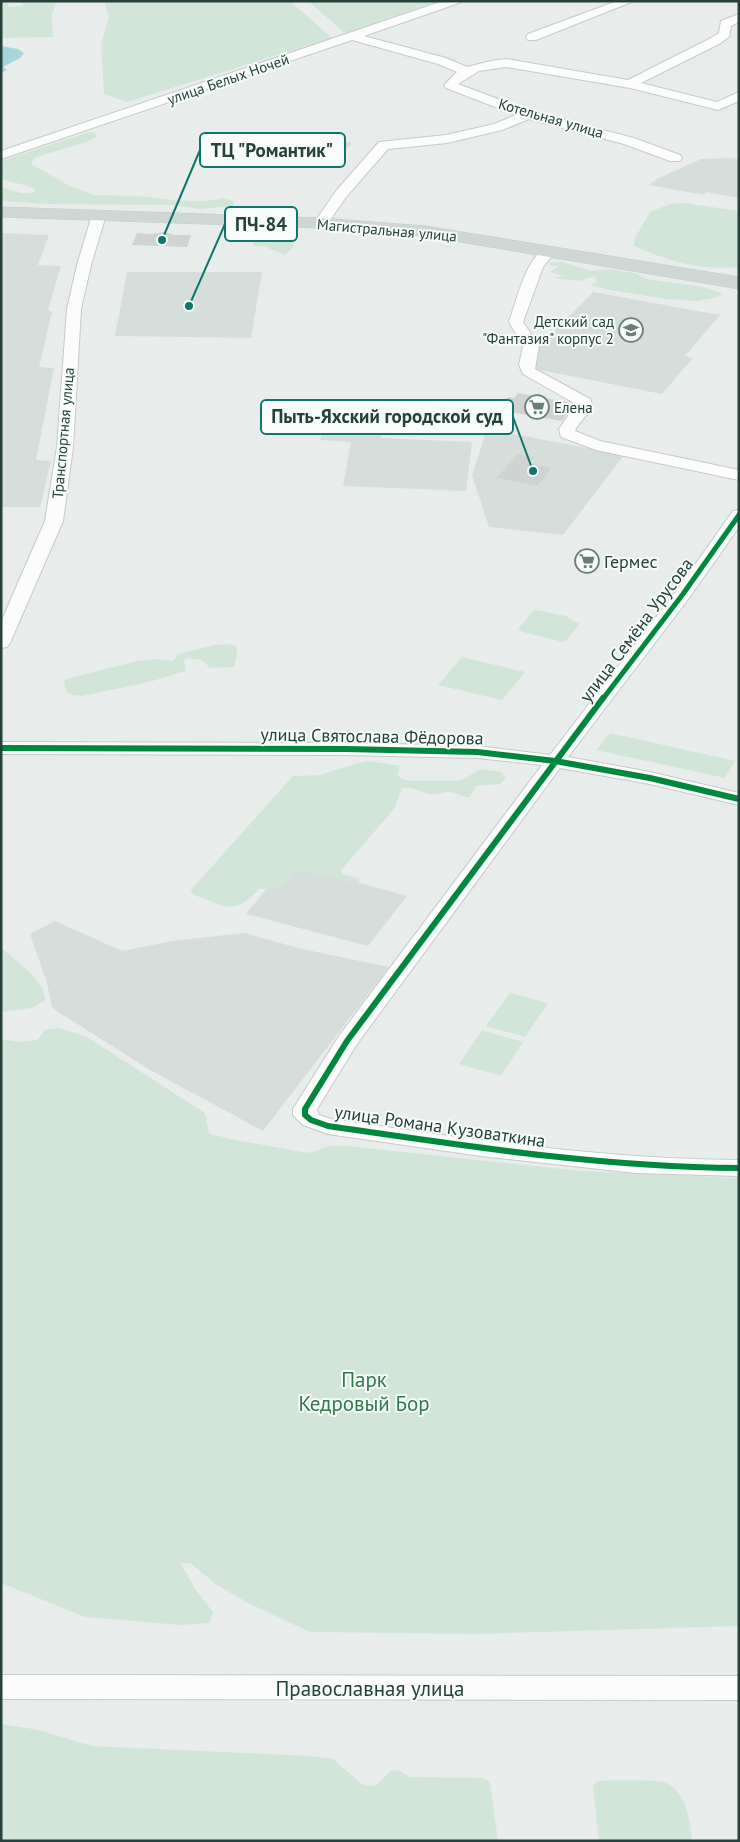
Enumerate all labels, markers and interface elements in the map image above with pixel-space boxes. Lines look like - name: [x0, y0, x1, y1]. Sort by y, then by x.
- street label: улица Белых Ночей: [164, 49, 292, 109]
- street label: Котельная улица: [496, 94, 606, 142]
- callout: ТЦ "Романтик": [200, 133, 345, 167]
- text: ТЦ "Романтик": [211, 138, 333, 162]
- callout: ПЧ-84: [225, 207, 297, 241]
- text: ПЧ-84: [235, 212, 287, 236]
- street label: Магистральная улица: [316, 214, 458, 246]
- place label: Детский сад "Фантазия" корпус 2: [482, 312, 614, 348]
- school or university icon: Детский сад "Фантазия" корпус 2: [618, 317, 644, 343]
- street label: Транспортная улица: [48, 366, 78, 500]
- supermarket icon: Елена: [524, 394, 550, 420]
- place label: Елена: [554, 398, 593, 417]
- callout: Пыть-Яхский городской суд: [261, 400, 513, 434]
- text: Пыть-Яхский городской суд: [271, 404, 503, 428]
- supermarket icon: Гермес: [574, 548, 600, 574]
- place label: Гермес: [604, 550, 658, 573]
- street label: улица Семёна Урусова: [574, 553, 698, 707]
- street label: улица Святослава Фёдорова: [260, 723, 484, 749]
- street label: улица Романа Кузоваткина: [333, 1100, 547, 1152]
- park label: Парк Кедровый Бор: [298, 1366, 430, 1417]
- street label: Православная улица: [275, 1675, 465, 1702]

